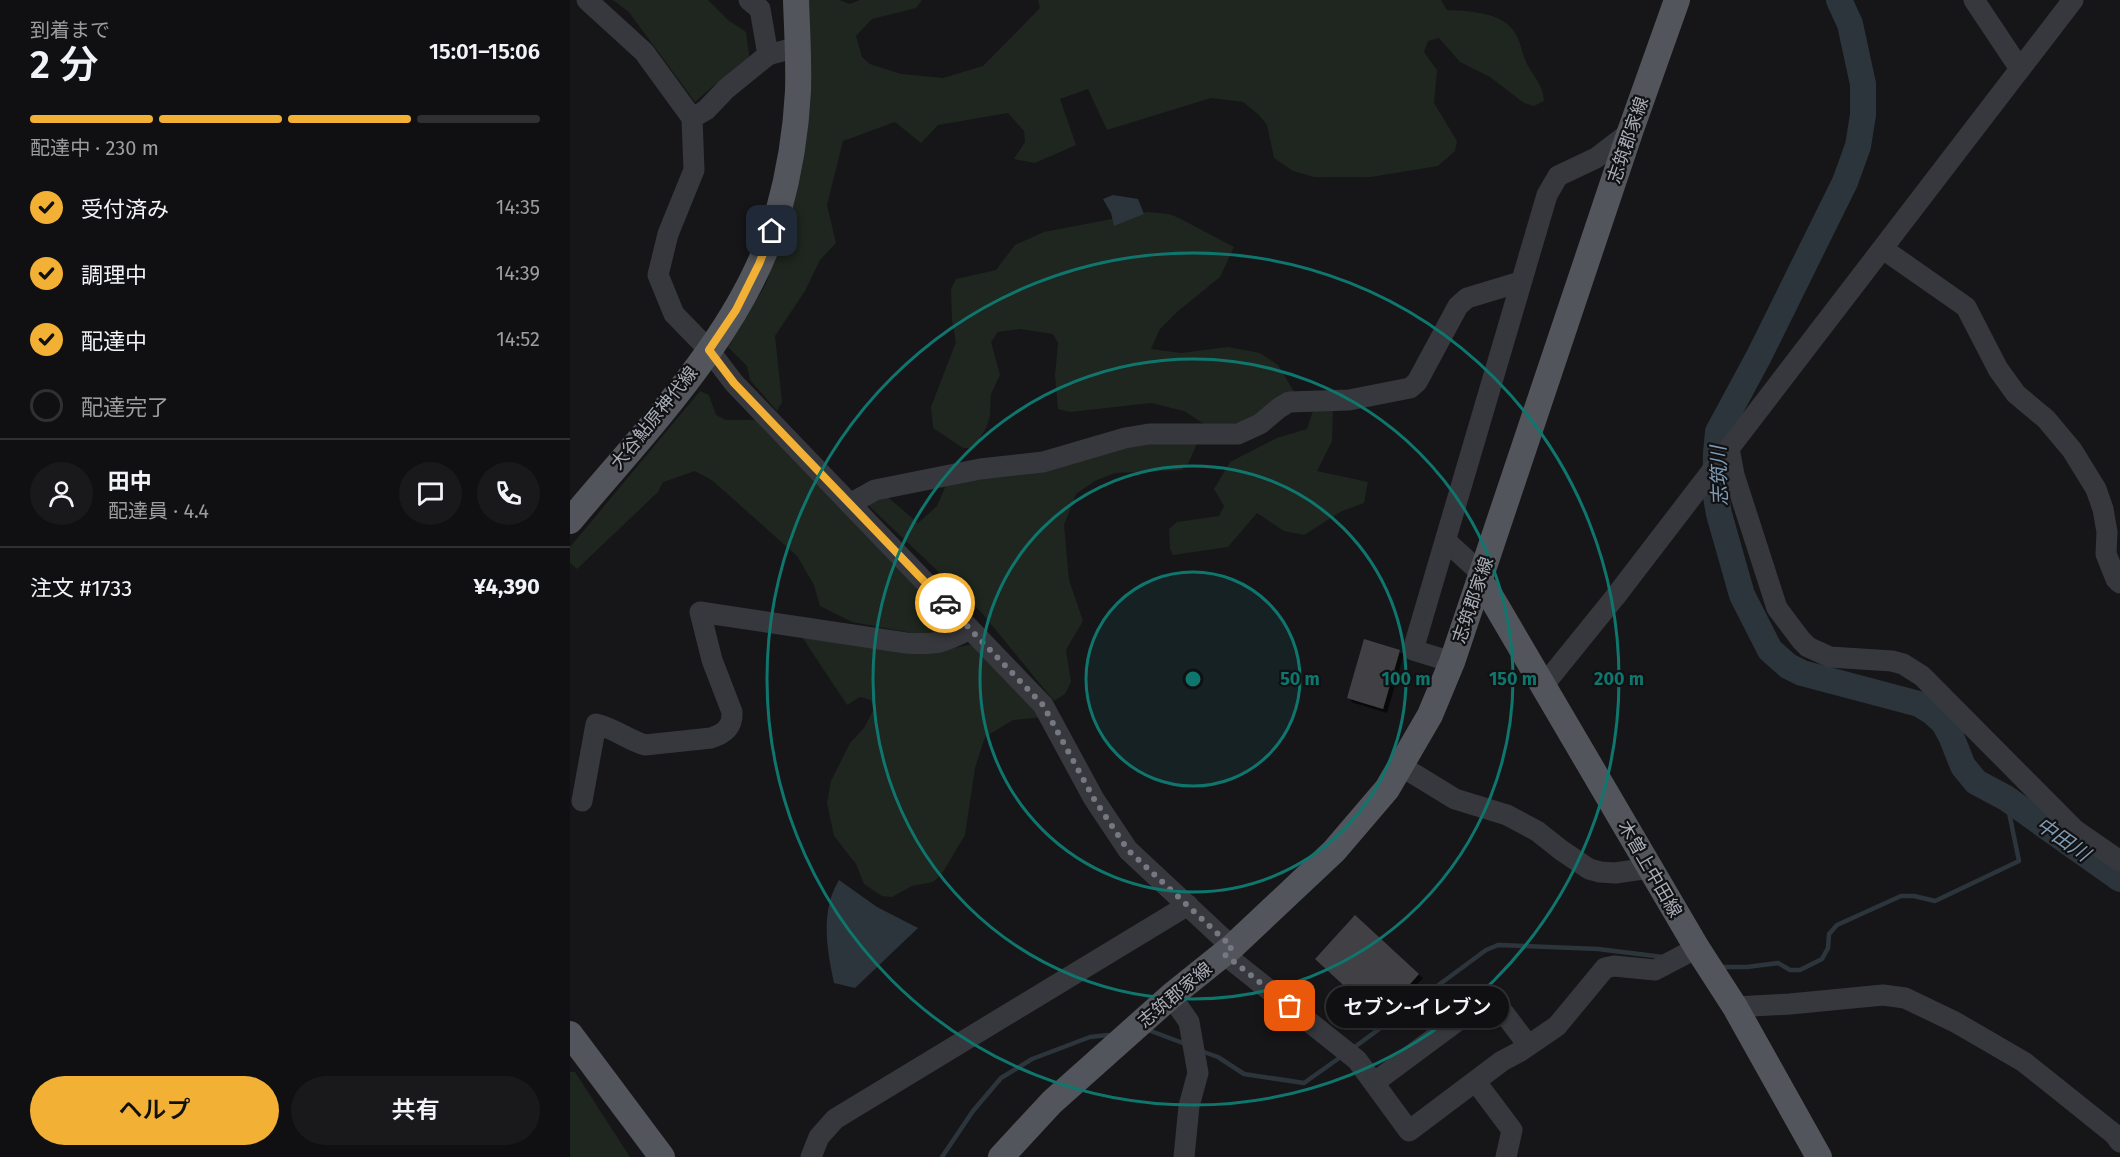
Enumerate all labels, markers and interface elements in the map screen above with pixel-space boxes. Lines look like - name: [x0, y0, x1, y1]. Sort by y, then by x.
- text: 到着まで: [30, 18, 110, 42]
- text: 15:01–15:06: [429, 38, 540, 65]
- text: 2 分: [30, 42, 98, 88]
- street label: 志筑郡家線: [1603, 94, 1653, 186]
- text: 配達中 · 230 m: [30, 136, 159, 160]
- icon: check: [30, 191, 63, 224]
- text: 14:35: [496, 195, 540, 219]
- text: 受付済み: [81, 196, 169, 223]
- pin: [746, 205, 797, 256]
- icon: home: [755, 214, 788, 247]
- icon: check: [30, 257, 63, 290]
- text: 14:39: [495, 261, 540, 285]
- text: 調理中: [81, 262, 147, 289]
- icon: check: [30, 323, 63, 356]
- text: 14:52: [496, 327, 540, 351]
- text: 配達中: [81, 328, 147, 355]
- street label: 大谷鮎原神代線: [606, 362, 702, 474]
- text: 配達完了: [81, 394, 169, 421]
- water label: 志筑川: [1706, 444, 1732, 506]
- button: person: [30, 462, 93, 525]
- button: chat: [399, 462, 462, 525]
- button: phone: [477, 462, 540, 525]
- text: 田中: [108, 468, 152, 495]
- text: 配達員 · 4.4: [108, 499, 209, 523]
- street label: 志筑郡家線: [1448, 554, 1498, 646]
- text: ¥4,390: [473, 573, 540, 600]
- courier: [915, 573, 975, 633]
- text: 注文 #1733: [30, 575, 132, 602]
- icon: car: [929, 587, 962, 620]
- text: 50 m: [1280, 668, 1320, 690]
- text: 100 m: [1382, 668, 1430, 690]
- text: 150 m: [1489, 668, 1537, 690]
- text: 200 m: [1594, 668, 1644, 690]
- centre of rings: [1183, 669, 1203, 689]
- water label: 中田川: [2032, 812, 2096, 867]
- street label: 木曽上中田線: [1613, 817, 1687, 921]
- street label: 志筑郡家線: [1133, 958, 1217, 1032]
- pin: [1264, 980, 1315, 1031]
- callout: セブン-イレブン: [1326, 985, 1509, 1027]
- icon: bag: [1273, 989, 1306, 1022]
- text: セブン-イレブン: [1343, 995, 1492, 1019]
- button: ヘルプ: [30, 1076, 279, 1145]
- button: 共有: [291, 1076, 540, 1145]

